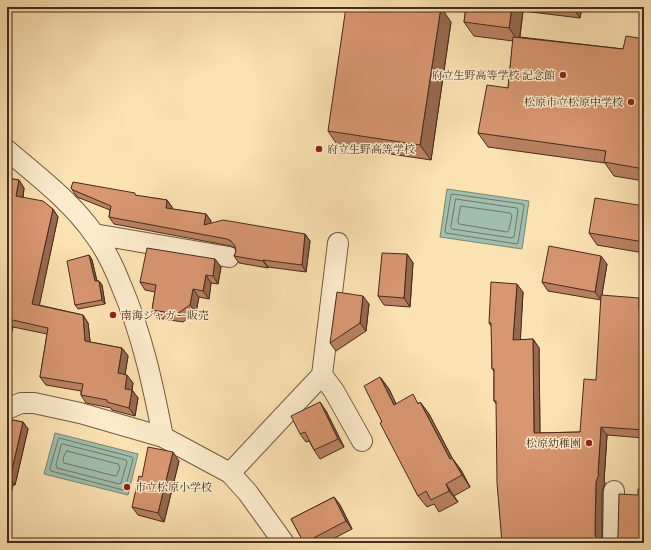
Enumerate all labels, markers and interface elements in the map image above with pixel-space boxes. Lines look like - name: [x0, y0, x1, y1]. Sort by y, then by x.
- place label: 府立生野高等学校 記念館: [432, 69, 555, 82]
- marker: 府立生野高等学校 記念館: [558, 70, 568, 80]
- place label: 松原市立松原中学校: [524, 96, 623, 109]
- marker: 松原市立松原中学校: [626, 97, 636, 107]
- place label: 府立生野高等学校: [327, 143, 415, 156]
- marker: 府立生野高等学校: [314, 144, 324, 154]
- place label: 南海ジャガー販売: [121, 309, 209, 322]
- marker: 南海ジャガー販売: [108, 310, 118, 320]
- place label: 松原幼稚園: [526, 437, 581, 450]
- marker: 松原幼稚園: [584, 438, 594, 448]
- place label: 市立松原小学校: [135, 481, 212, 494]
- marker: 市立松原小学校: [122, 482, 132, 492]

